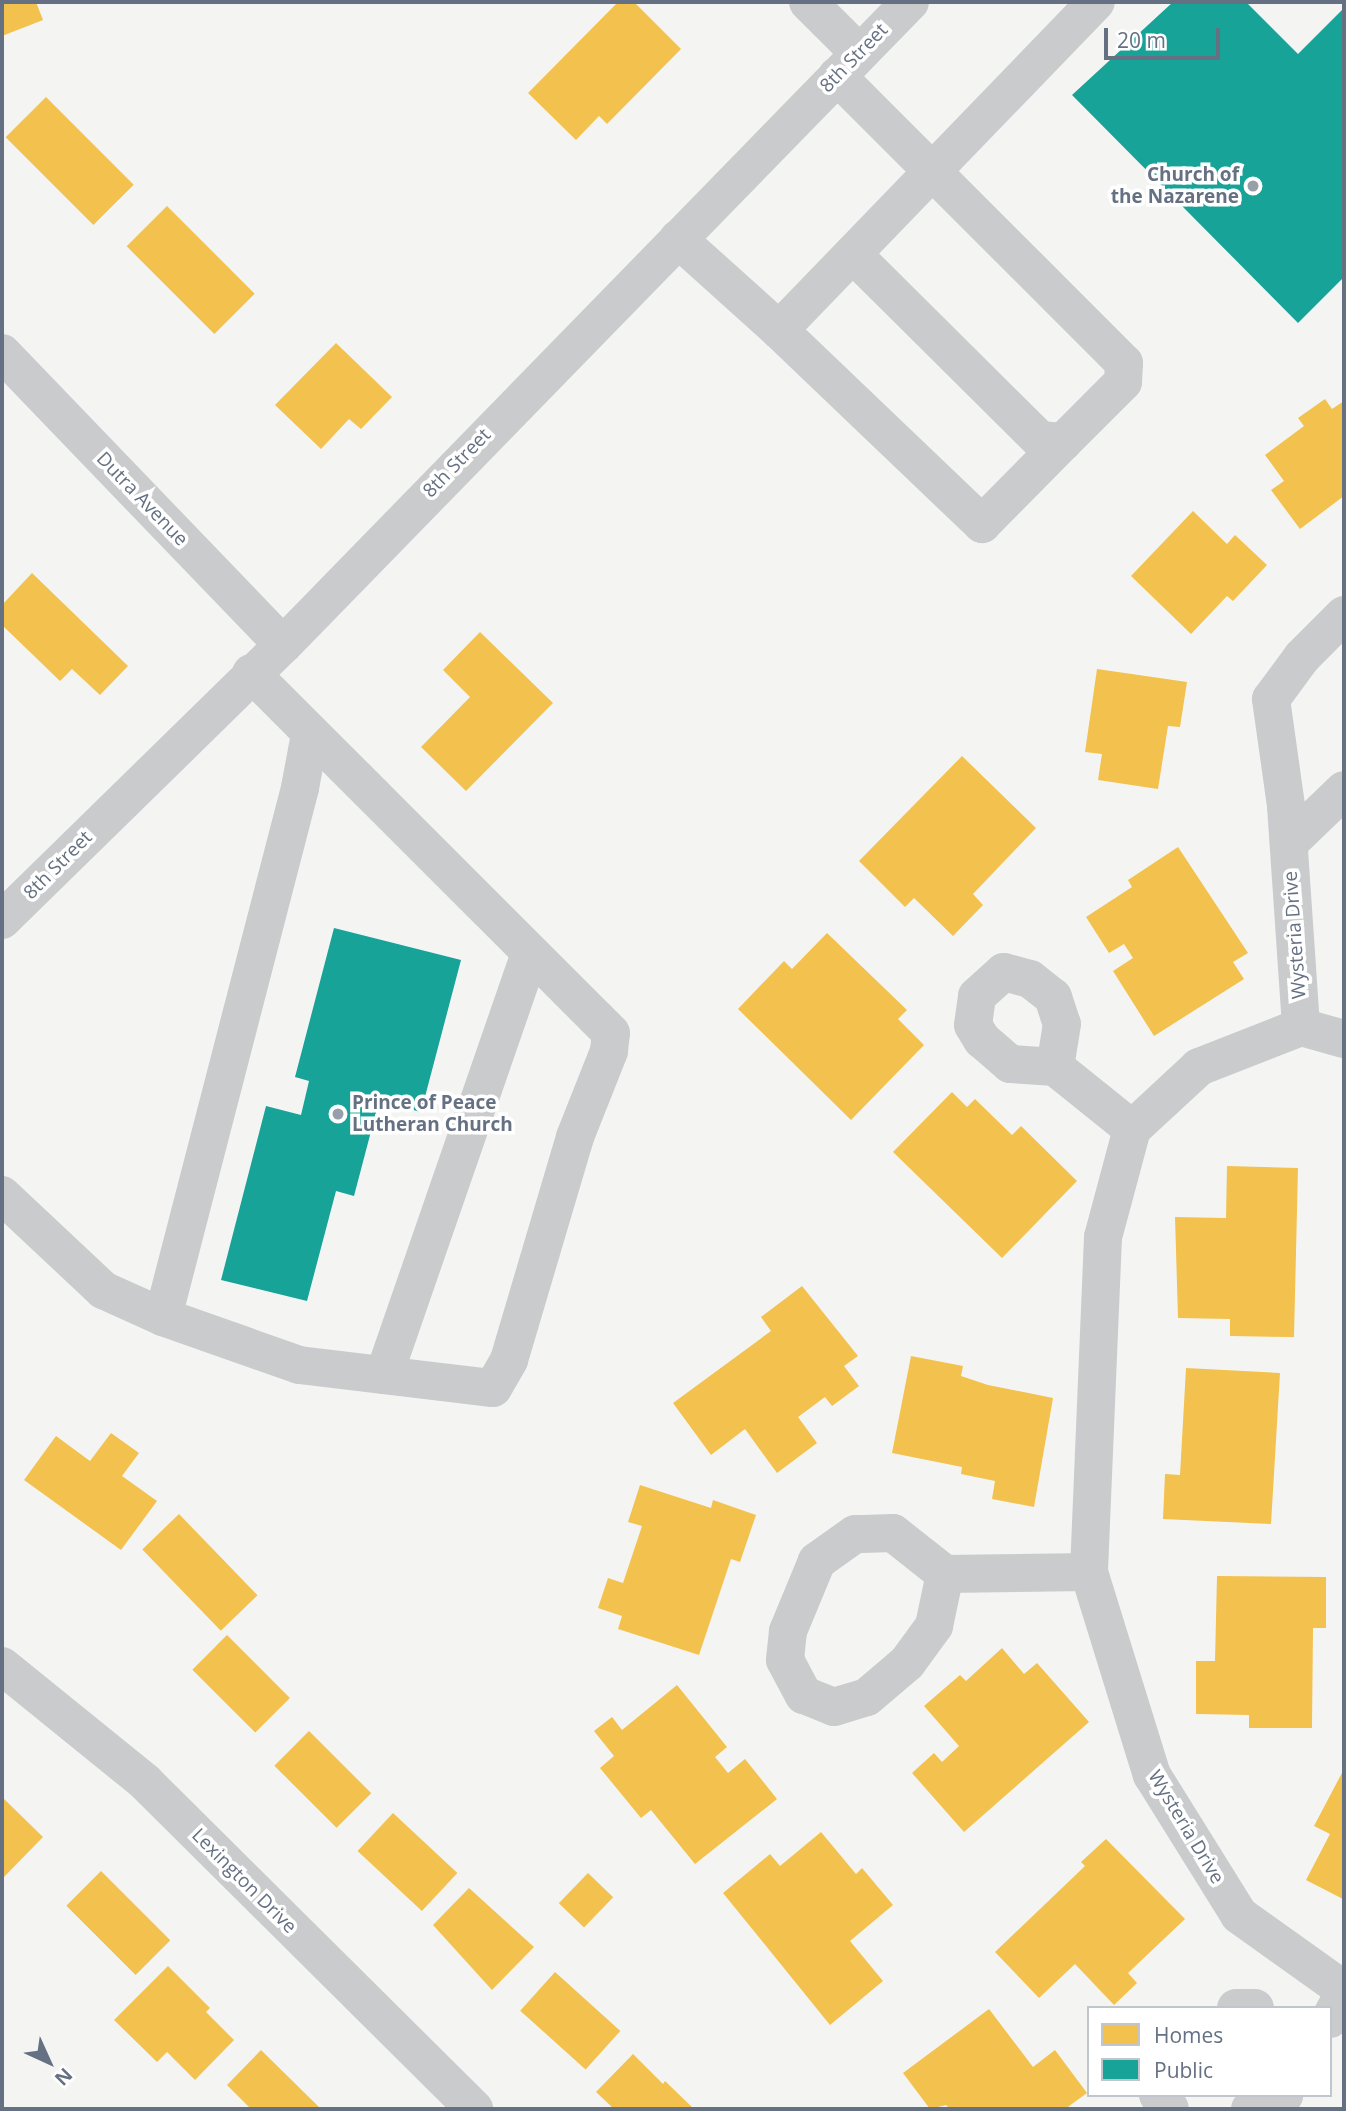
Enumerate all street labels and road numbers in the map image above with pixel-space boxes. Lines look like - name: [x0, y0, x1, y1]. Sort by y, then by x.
- street label: 8th Street: [815, 19, 893, 97]
- street label: 8th Street: [418, 424, 496, 502]
- street label: Dutra Avenue: [92, 447, 192, 551]
- street label: 8th Street: [19, 826, 97, 904]
- street label: Wysteria Drive: [1279, 870, 1311, 1000]
- street label: Wysteria Drive: [1143, 1766, 1229, 1888]
- street label: Lexington Drive: [187, 1824, 301, 1938]

